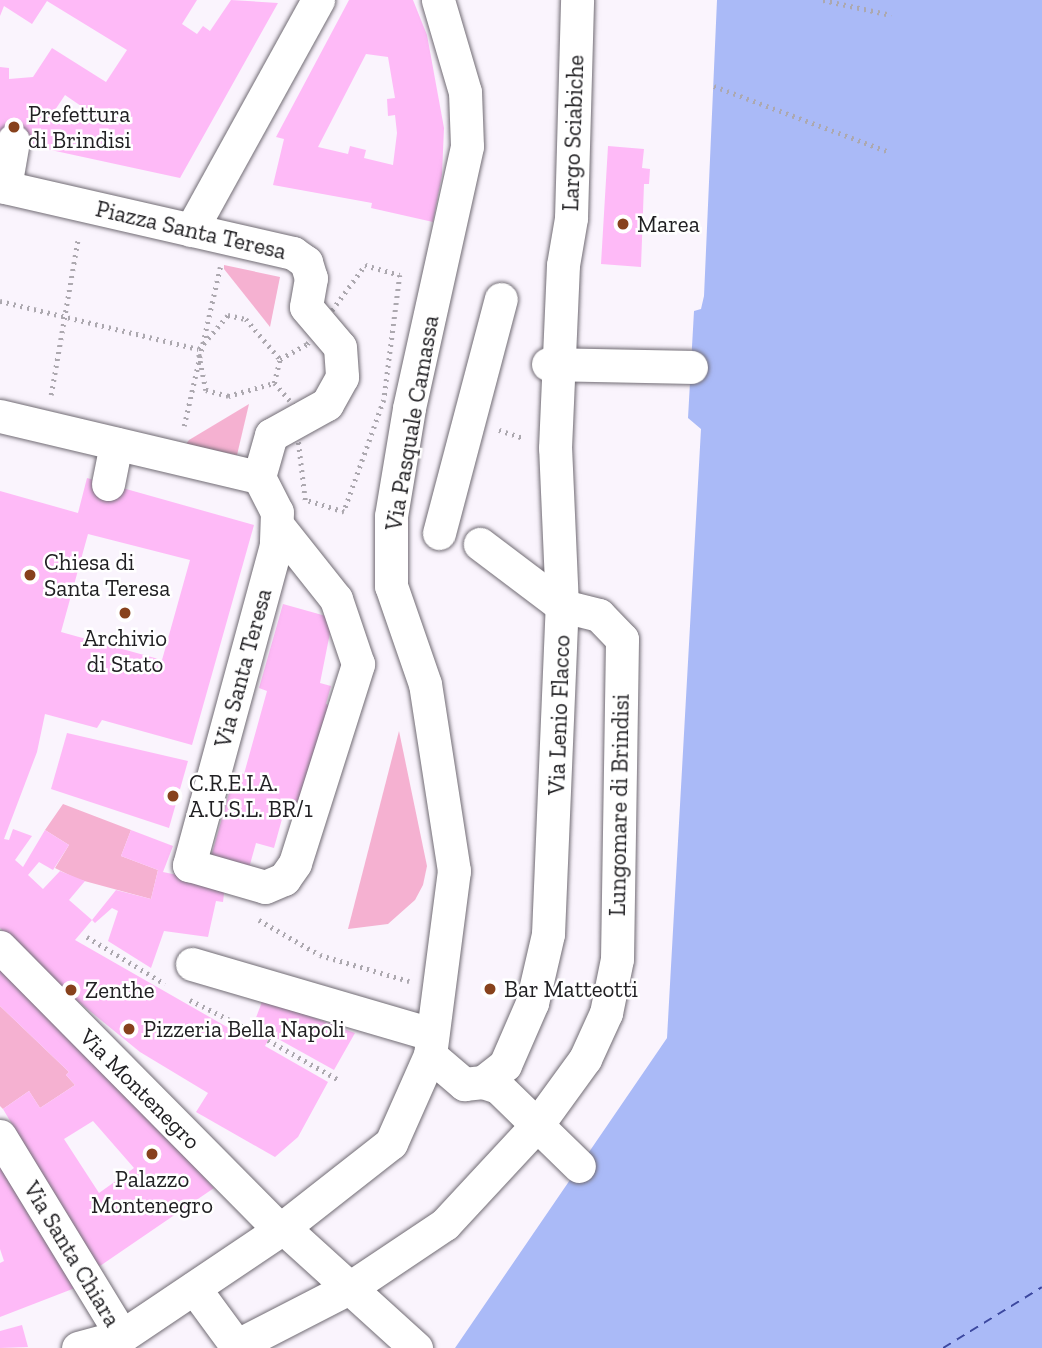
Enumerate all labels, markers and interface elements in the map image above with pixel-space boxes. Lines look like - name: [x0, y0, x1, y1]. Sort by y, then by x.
- street label: Largo Sciabiche: [556, 54, 590, 212]
- place label: Prefettura di Brindisi: [28, 100, 131, 154]
- marker: Prefettura di Brindisi: [6, 119, 22, 135]
- street label: Piazza Santa Teresa: [93, 195, 289, 265]
- place label: Marea: [637, 210, 700, 238]
- marker: Marea: [615, 216, 631, 232]
- street label: Via Pasquale Camassa: [379, 313, 445, 533]
- place label: Chiesa di Santa Teresa: [44, 548, 171, 602]
- marker: Chiesa di Santa Teresa: [22, 567, 38, 583]
- street label: Via Santa Teresa: [208, 585, 278, 751]
- marker: Archivio di Stato: [117, 605, 133, 621]
- place label: Archivio di Stato: [83, 624, 167, 678]
- street label: Via Lenio Flacco: [542, 634, 576, 796]
- street label: Lungomare di Brindisi: [603, 694, 635, 916]
- place label: C.R.E.I.A. A.U.S.L. BR/1: [189, 769, 313, 823]
- marker: C.R.E.I.A. A.U.S.L. BR/1: [163, 786, 183, 806]
- place label: Bar Matteotti: [504, 975, 638, 1003]
- place label: Zenthe: [85, 976, 154, 1004]
- marker: Bar Matteotti: [482, 981, 498, 997]
- marker: Zenthe: [63, 982, 79, 998]
- place label: Pizzeria Bella Napoli: [143, 1015, 345, 1043]
- marker: Pizzeria Bella Napoli: [121, 1021, 137, 1037]
- street label: Via Montenegro: [74, 1023, 206, 1155]
- marker: Palazzo Montenegro: [144, 1146, 160, 1162]
- place label: Palazzo Montenegro: [91, 1165, 213, 1219]
- street label: Via Santa Chiara: [18, 1176, 126, 1332]

